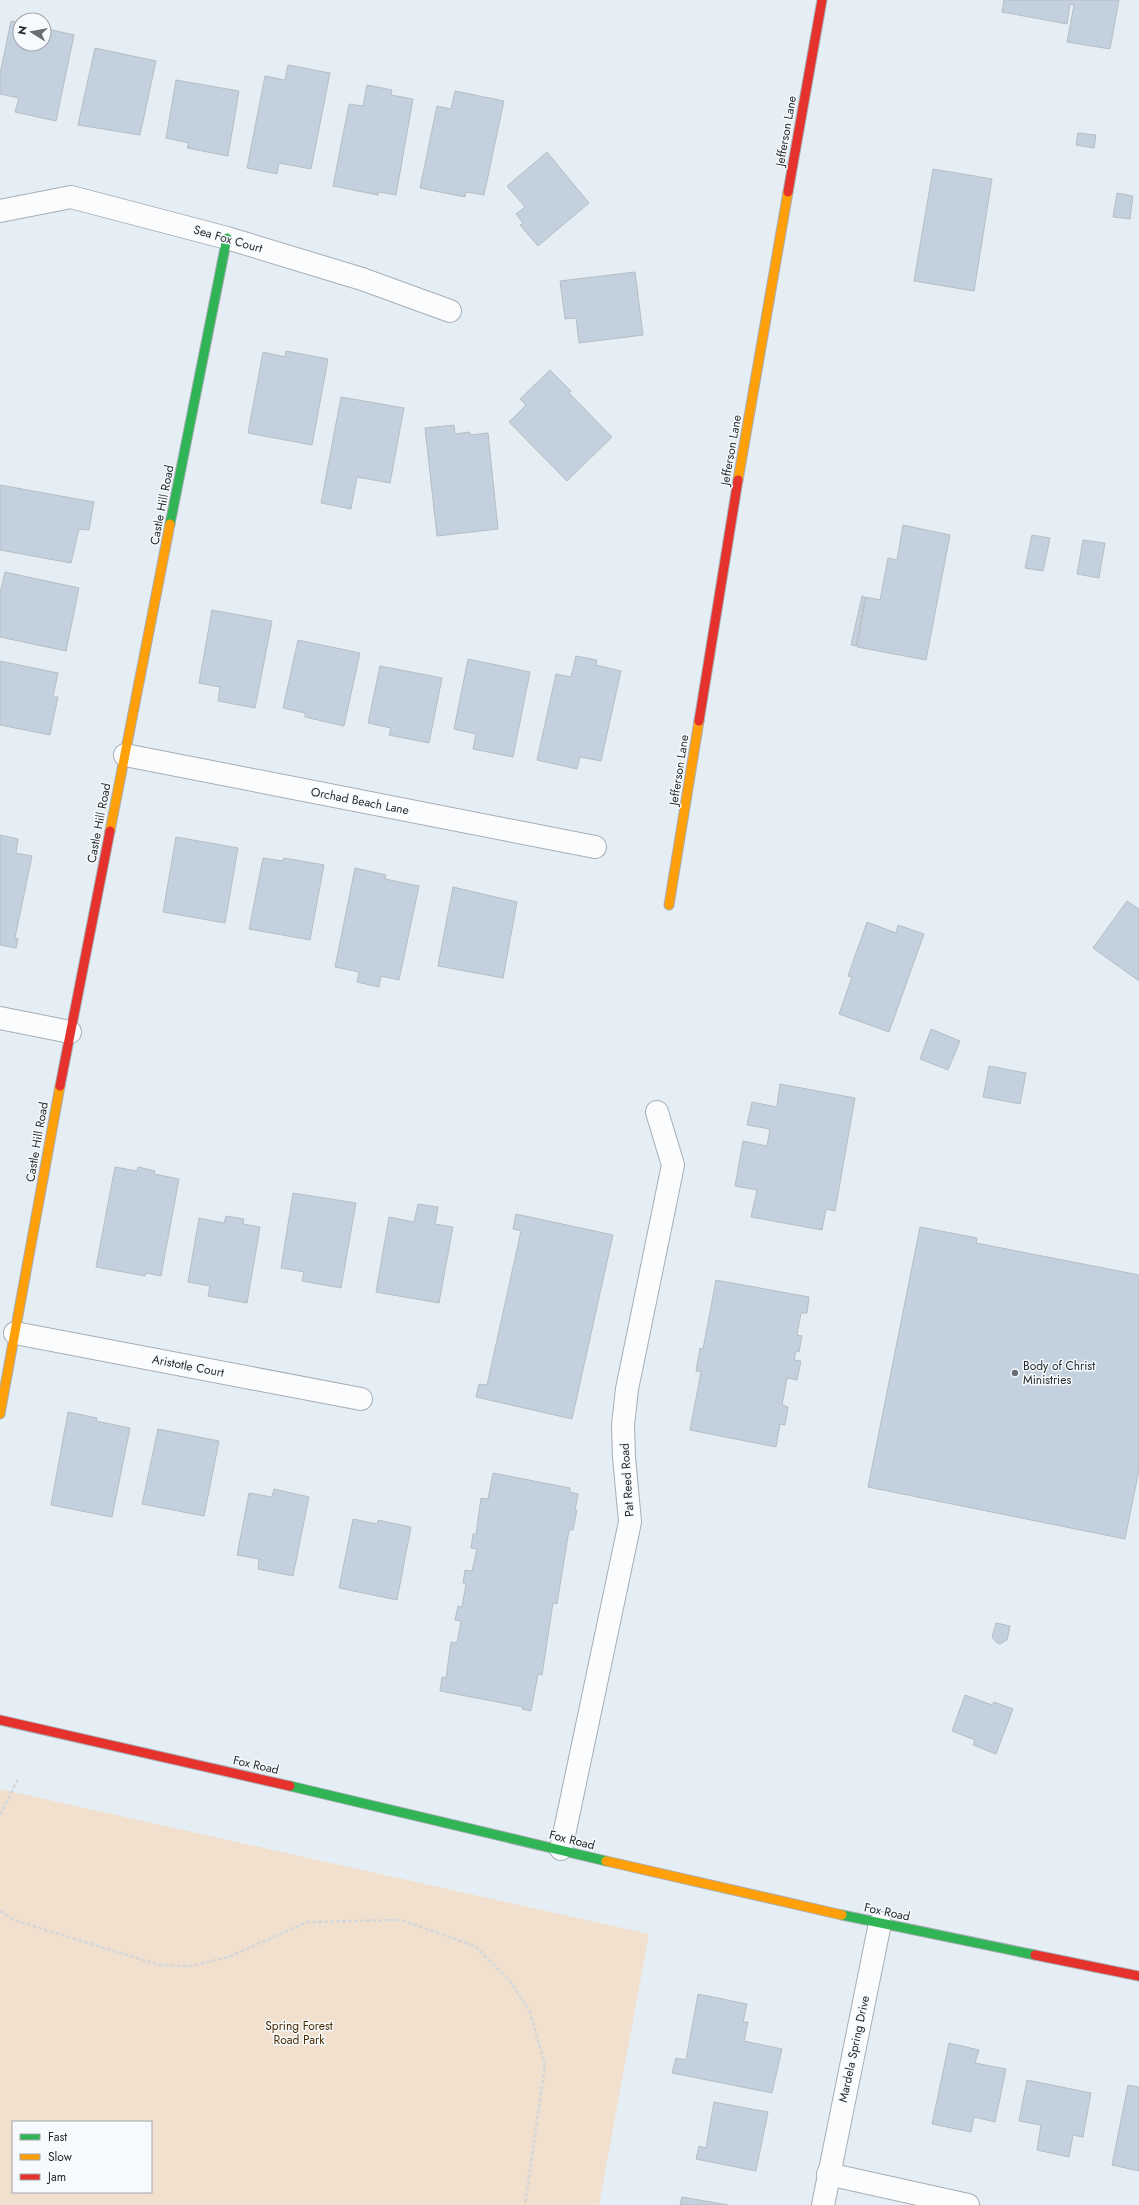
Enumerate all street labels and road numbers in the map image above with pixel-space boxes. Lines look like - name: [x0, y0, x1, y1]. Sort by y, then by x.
- street label: Jefferson Lane: [771, 94, 801, 170]
- street label: Sea Fox Court: [191, 221, 265, 257]
- street label: Jefferson Lane: [716, 413, 746, 489]
- street label: Castle Hill Road: [145, 464, 179, 546]
- street label: Jefferson Lane: [664, 733, 693, 809]
- street label: Castle Hill Road: [82, 782, 116, 864]
- street label: Orchad Beach Lane: [309, 783, 411, 819]
- street label: Castle Hill Road: [21, 1101, 53, 1183]
- street label: Aristotle Court: [150, 1350, 226, 1382]
- street label: Pat Reed Road: [615, 1443, 639, 1517]
- street label: Fox Road: [231, 1751, 281, 1779]
- street label: Fox Road: [547, 1826, 597, 1854]
- street label: Fox Road: [862, 1898, 912, 1926]
- street label: Mardela Spring Drive: [834, 1994, 874, 2104]

